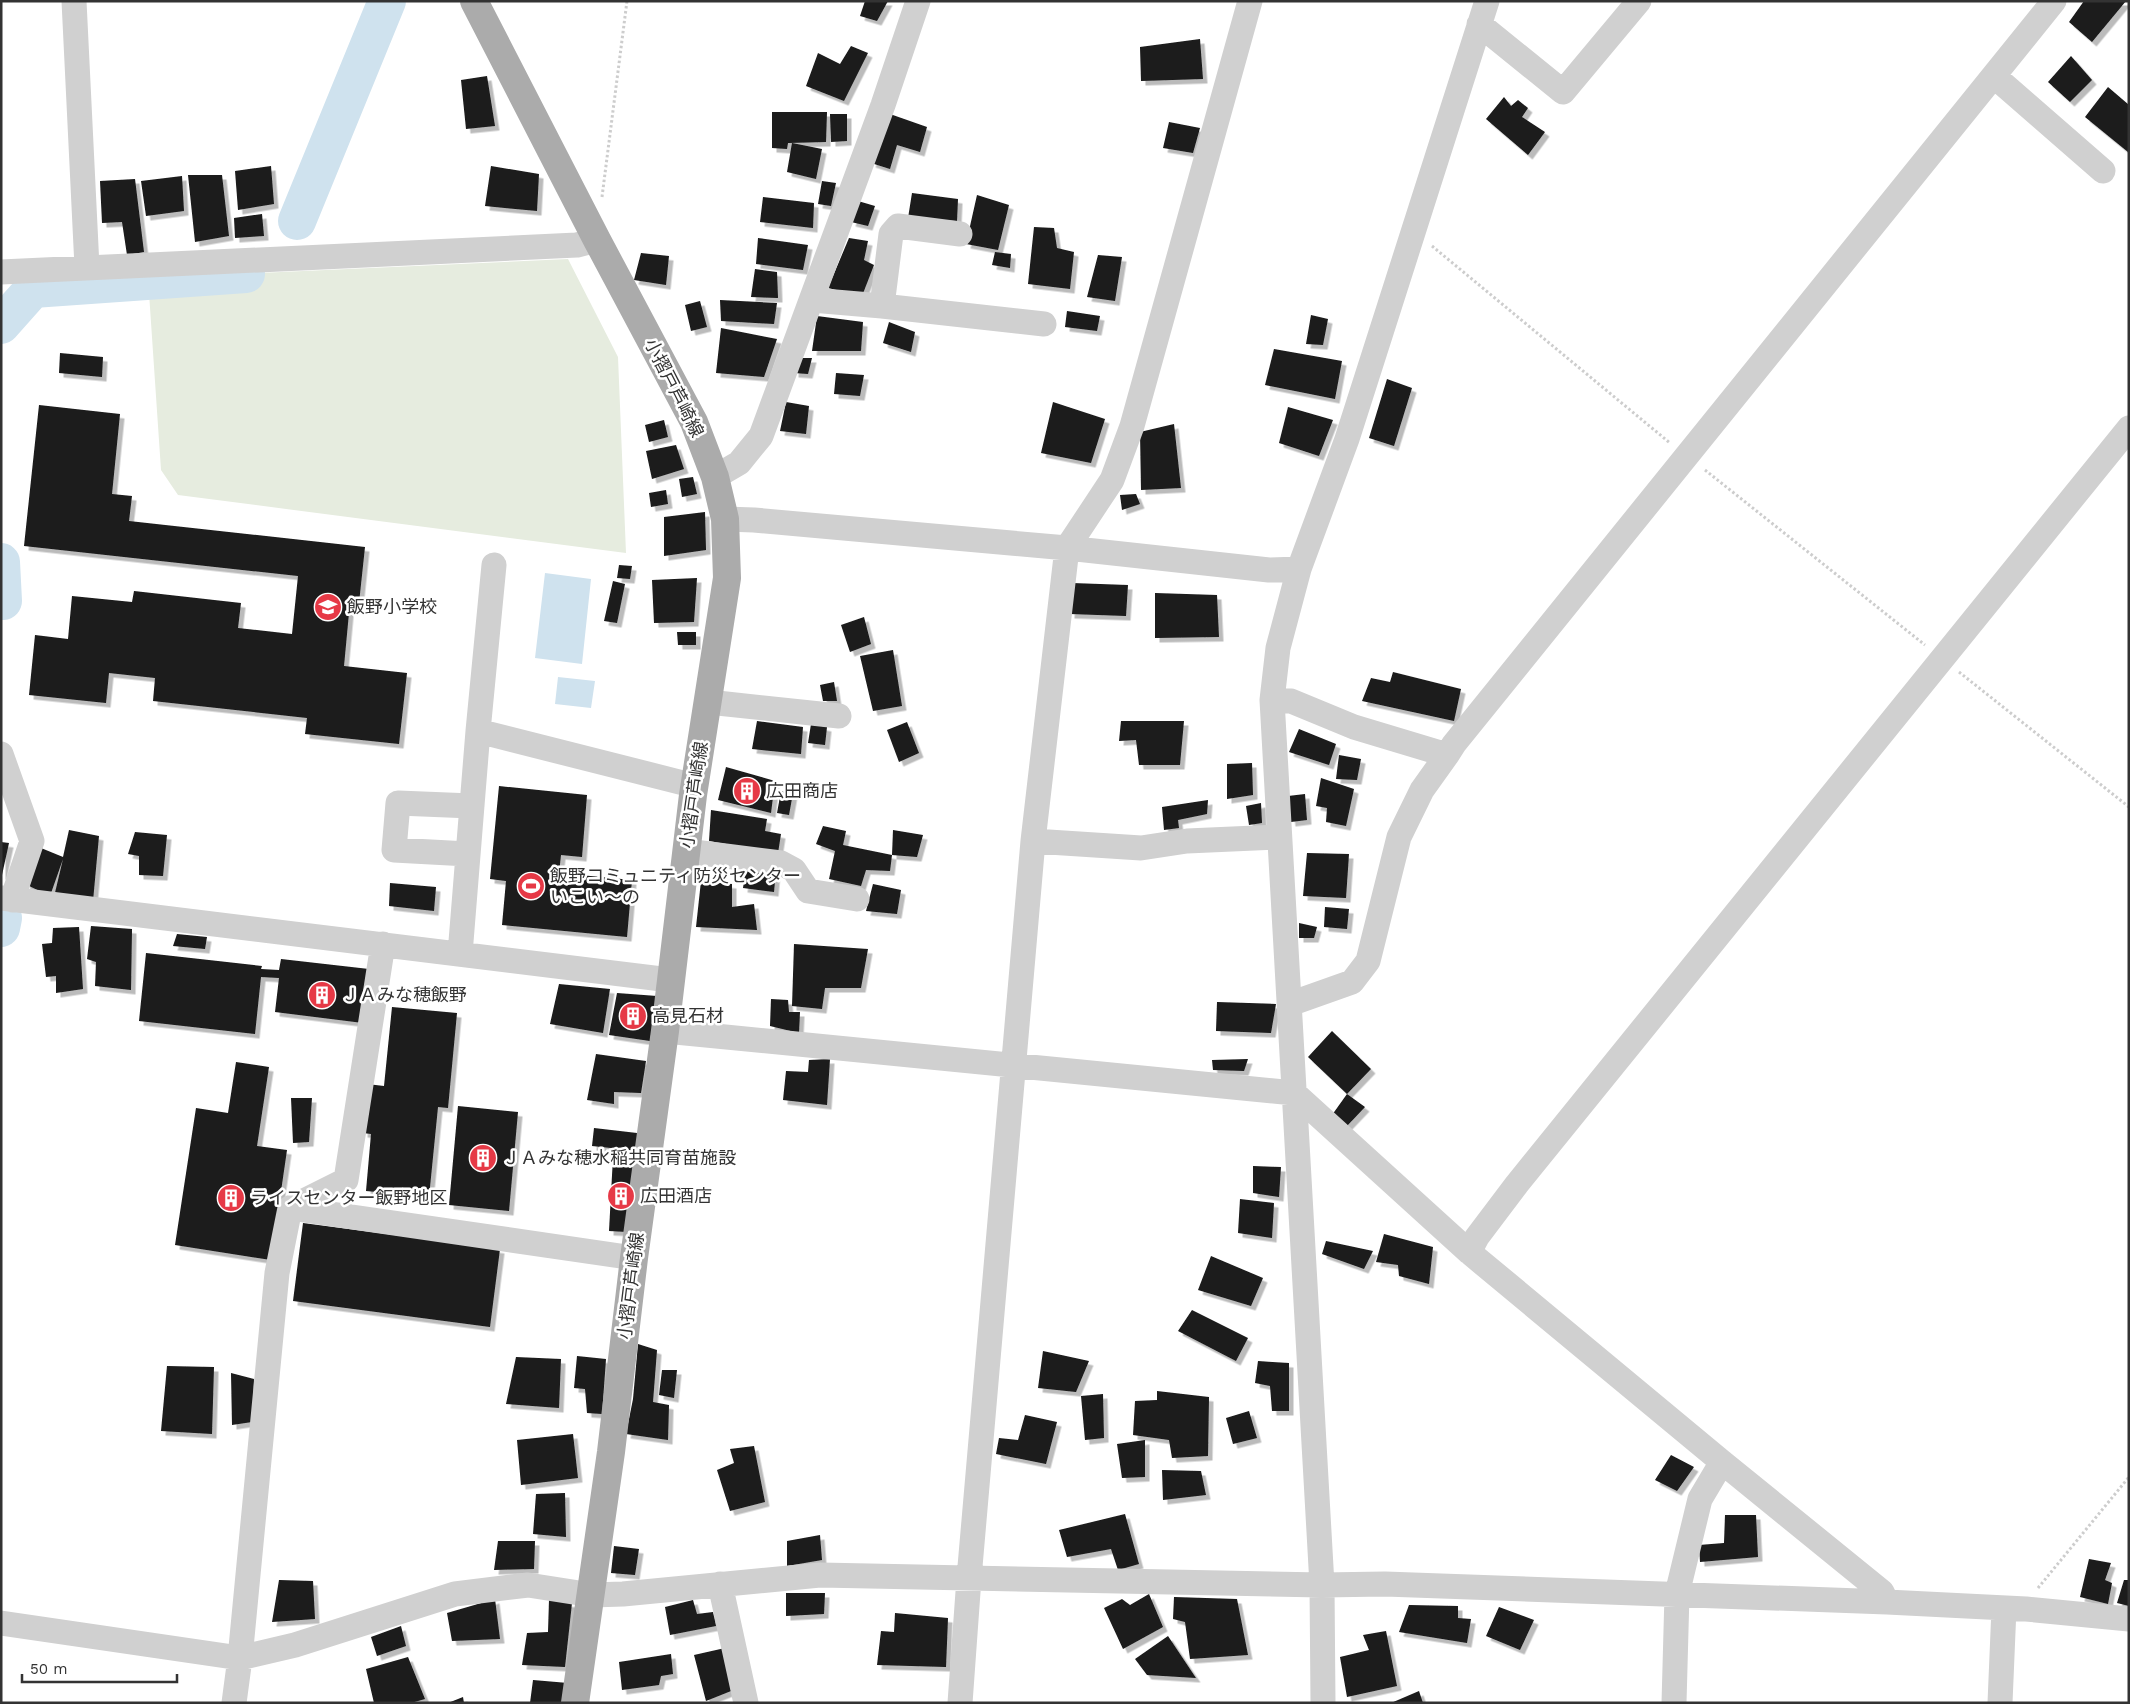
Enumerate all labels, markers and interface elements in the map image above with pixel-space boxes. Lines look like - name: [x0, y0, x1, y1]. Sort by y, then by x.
- street label: 小摺戸芦崎線: [641, 335, 708, 441]
- school or university icon: 飯野小学校: [313, 592, 343, 622]
- place label: 飯野小学校: [347, 596, 437, 617]
- street label: 小摺戸芦崎線: [676, 740, 711, 850]
- building icon: 広田商店: [732, 776, 762, 806]
- place label: 広田商店: [766, 780, 838, 801]
- place label: 飯野コミュニティ防災センター いこい～の: [550, 865, 801, 907]
- sports icon: 飯野コミュニティ防災センター いこい～の: [516, 871, 546, 901]
- building icon: ＪＡみな穂飯野: [307, 980, 337, 1010]
- place label: ＪＡみな穂飯野: [341, 984, 467, 1005]
- building icon: 高見石材: [618, 1001, 648, 1031]
- place label: 高見石材: [652, 1005, 724, 1026]
- building icon: ＪＡみな穂水稲共同育苗施設: [468, 1143, 498, 1173]
- place label: ＪＡみな穂水稲共同育苗施設: [502, 1147, 736, 1168]
- building icon: 広田酒店: [606, 1181, 636, 1211]
- building icon: ライスセンター飯野地区: [216, 1183, 246, 1213]
- place label: 広田酒店: [640, 1185, 712, 1206]
- place label: ライスセンター飯野地区: [250, 1187, 447, 1208]
- street label: 小摺戸芦崎線: [614, 1231, 648, 1341]
- scale bar: [22, 1652, 178, 1684]
- text: 50 m: [30, 1660, 67, 1678]

